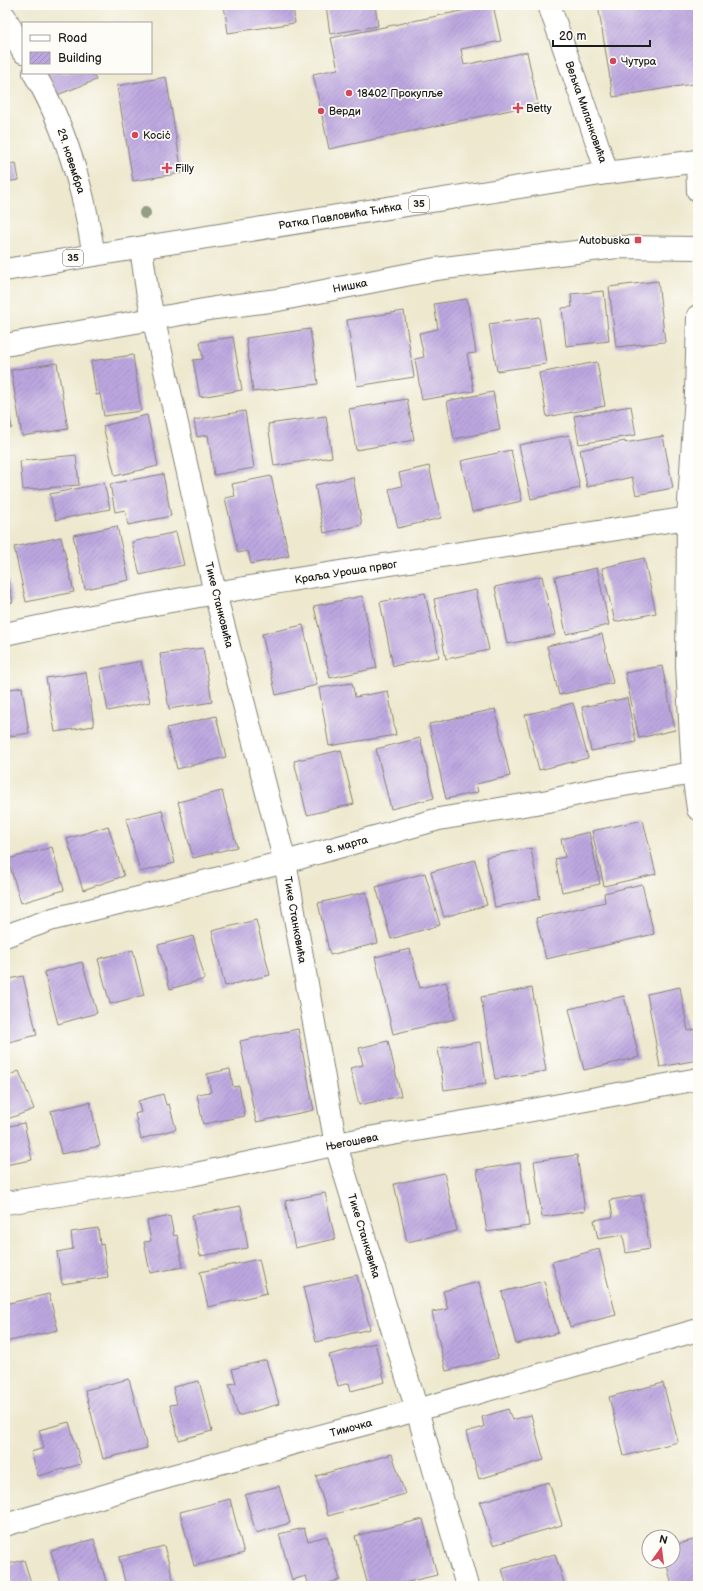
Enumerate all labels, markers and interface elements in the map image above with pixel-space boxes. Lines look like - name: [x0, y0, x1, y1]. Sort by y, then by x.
- legend: [22, 22, 152, 74]
- scale bar: [553, 22, 650, 48]
- text: 20 m: [559, 29, 586, 44]
- text: Road: [58, 31, 87, 46]
- text: Building: [58, 51, 102, 66]
- place label: Чутура: [621, 55, 657, 68]
- marker: Чутура: [608, 56, 618, 66]
- street label: Вељка Миланковића: [562, 59, 610, 165]
- place label: 18402 Прокупље: [357, 87, 443, 100]
- marker: 18402 Прокупље: [344, 88, 354, 98]
- place label: Betty: [526, 102, 552, 115]
- marker: Betty: [513, 103, 523, 113]
- place label: Верди: [329, 105, 361, 118]
- marker: Верди: [316, 106, 326, 116]
- street label: 29. новембра: [54, 127, 88, 196]
- place label: Kocić: [143, 129, 171, 142]
- marker: Kocić: [130, 130, 140, 140]
- place label: Filly: [175, 162, 194, 175]
- marker: Filly: [162, 163, 172, 173]
- road number: 35: [409, 196, 429, 212]
- street label: Ратка Павловића Ћићка: [277, 200, 403, 232]
- place label: Autobuska: [579, 234, 630, 247]
- marker: Autobuska: [633, 235, 643, 245]
- road number: 35: [63, 250, 83, 266]
- street label: Нишка: [332, 276, 369, 296]
- street label: Краља Уроша првог: [294, 557, 399, 587]
- street label: Тике Станковића: [202, 561, 236, 650]
- street label: 8. марта: [325, 833, 370, 857]
- street label: Тике Станковића: [281, 876, 309, 965]
- street label: Његошева: [325, 1130, 380, 1153]
- street label: Тике Станковића: [345, 1192, 383, 1280]
- street label: Тимочка: [328, 1416, 374, 1440]
- north arrow: [641, 1529, 681, 1569]
- text: N: [658, 1532, 669, 1547]

